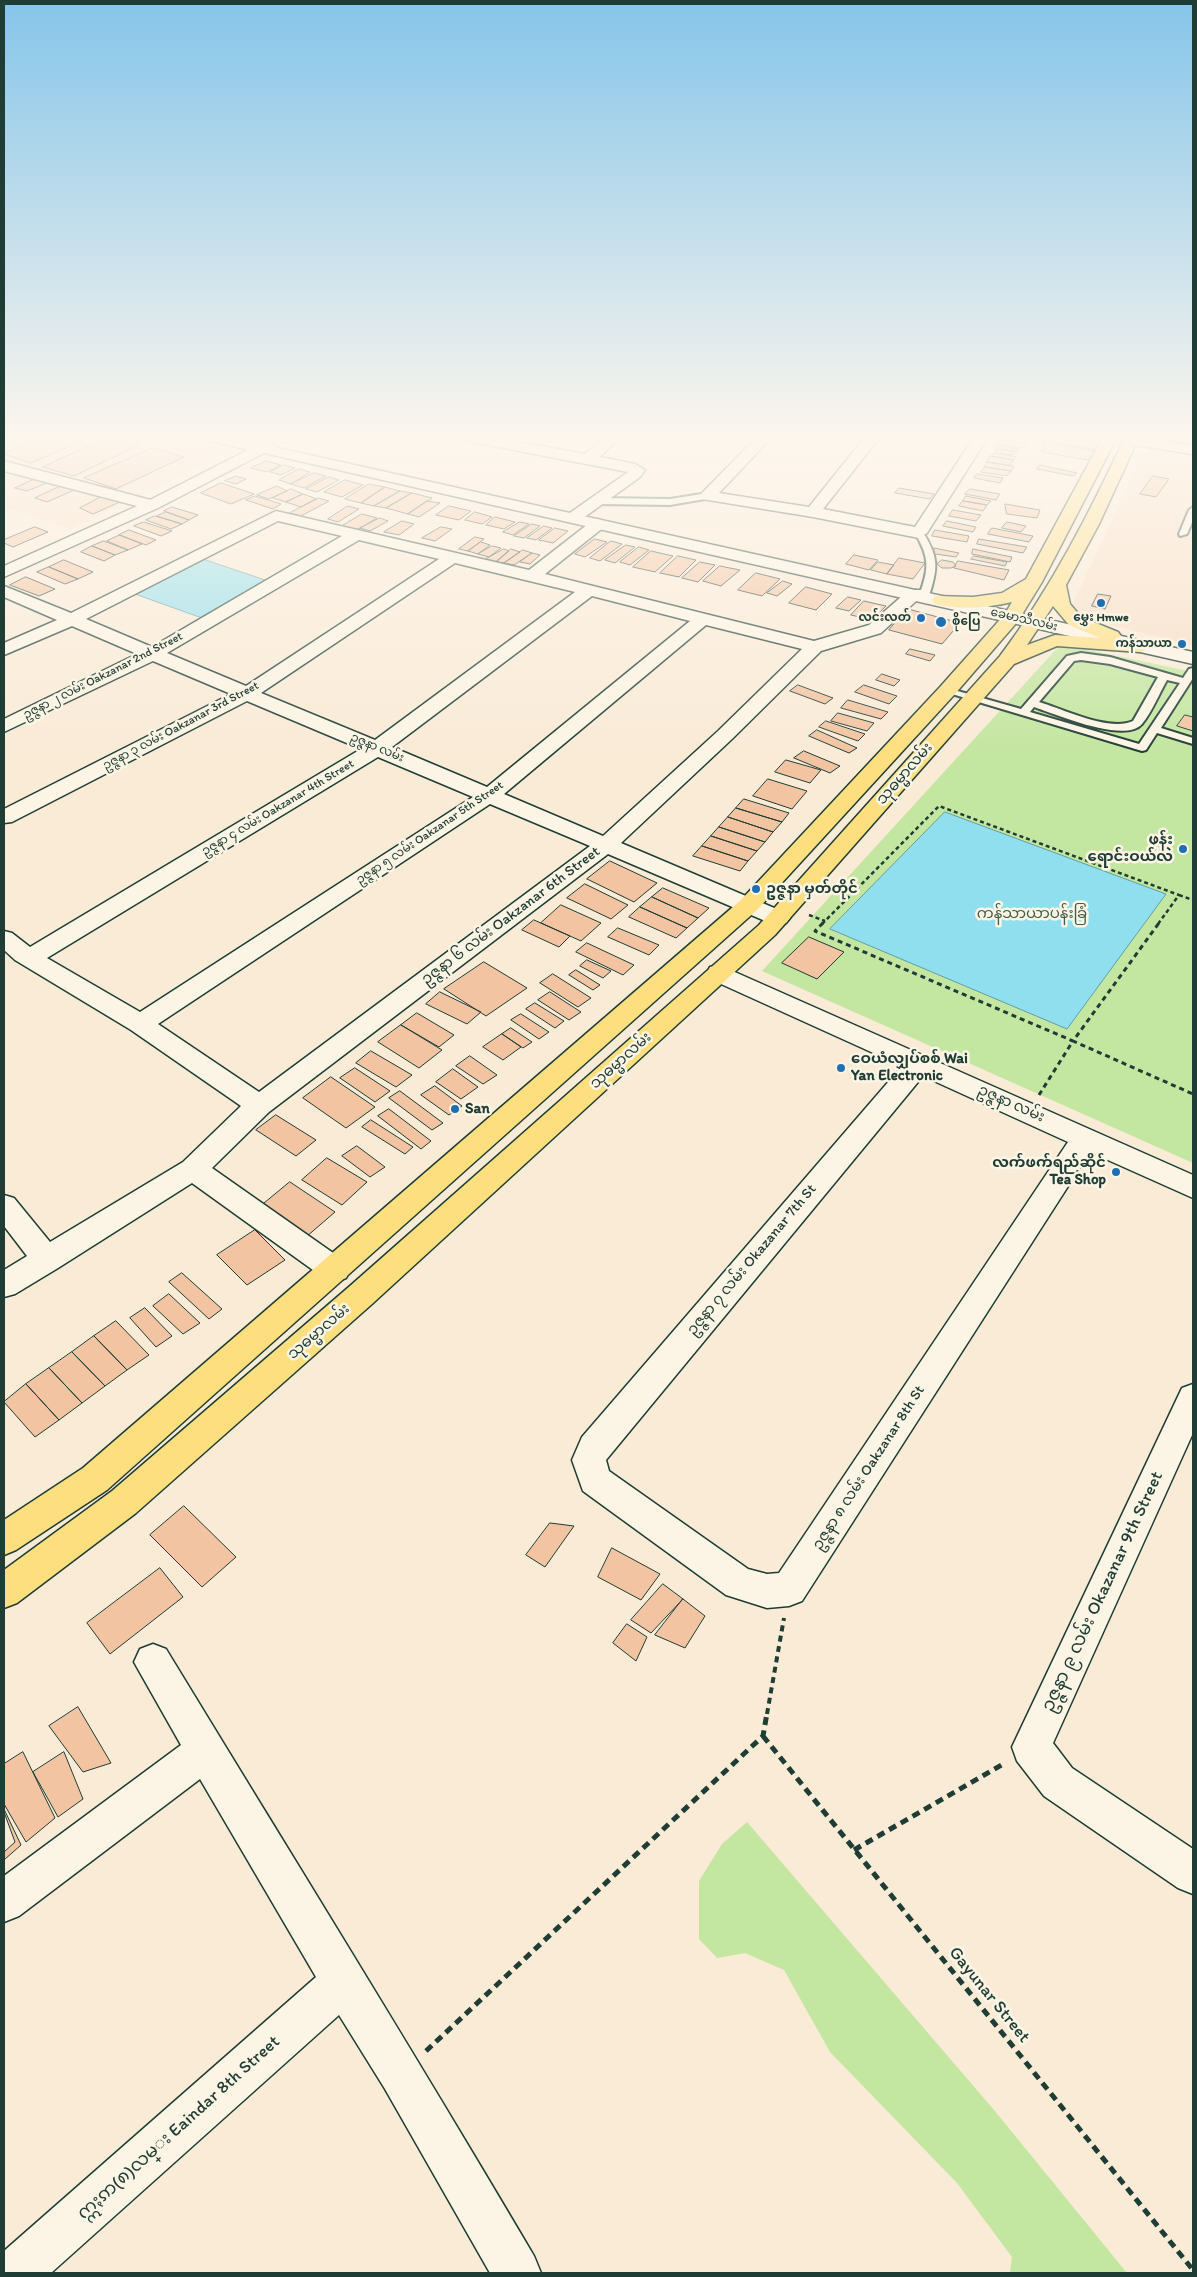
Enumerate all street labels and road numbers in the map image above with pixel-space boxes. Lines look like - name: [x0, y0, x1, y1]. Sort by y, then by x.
- street label: ခေမာသီလမ်း: [989, 605, 1059, 635]
- street label: ဥဇ္ဇနာ ၂ လမ်း Oakzanar 2nd Street: [21, 629, 185, 723]
- street label: ဥဇ္ဇနာ ၃ လမ်း Oakzanar 3rd Street: [100, 679, 262, 773]
- street label: ဥဇ္ဇနာ လမ်း: [348, 730, 406, 766]
- street label: သုဓမ္မာလမ်း: [873, 739, 937, 809]
- street label: ဥဇ္ဇနာ ၄ လမ်း Oakzanar 4th Street: [199, 757, 357, 859]
- street label: ဥဇ္ဇနာ ၅ လမ်း Oakzanar 5th Street: [354, 778, 506, 888]
- street label: ဥဇ္ဇနာ ၆ လမ်း Oakzanar 6th Street: [418, 843, 604, 989]
- street label: သုဓမ္မာလမ်း: [587, 1029, 655, 1093]
- street label: ဥဇ္ဇနာ လမ်း: [975, 1081, 1047, 1127]
- street label: ဥဇ္ဇနာ ၇ လမ်း Okazanar 7th St: [683, 1181, 821, 1339]
- street label: သုဓမ္မာလမ်း: [284, 1300, 354, 1364]
- street label: ဥဇ္ဇနာ ၈ လမ်း Oakzanar 8th St: [809, 1382, 929, 1554]
- street label: ဥဇ္ဇနာ ၉ လမ်း Okazanar 9th Street: [1038, 1468, 1168, 1716]
- street label: Gayunar Street: [944, 1943, 1034, 2047]
- street label: ဣႏၵာ(၈)လမ္း Eaindar 8th Street: [73, 2031, 285, 2225]

